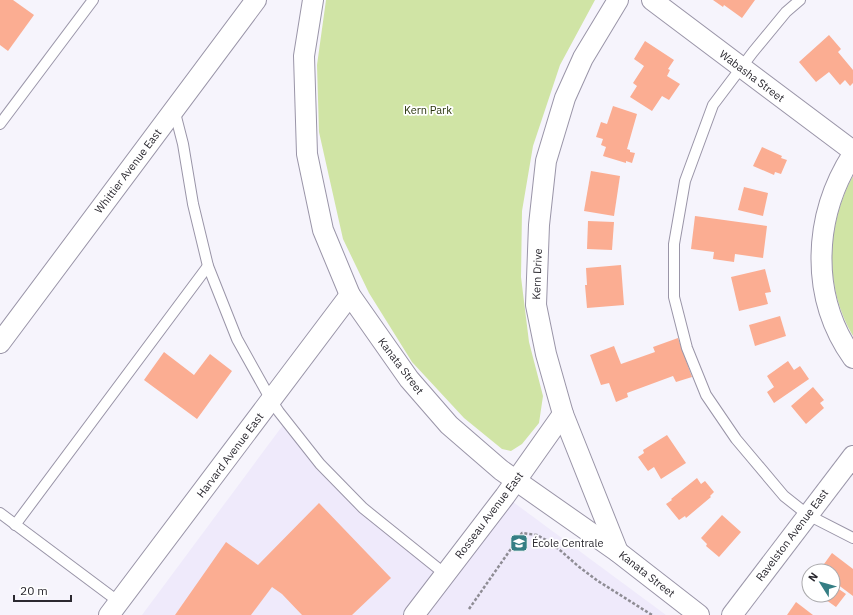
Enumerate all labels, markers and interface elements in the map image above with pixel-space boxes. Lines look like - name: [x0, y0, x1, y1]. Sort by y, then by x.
- street label: Wabasha Street: [717, 47, 787, 105]
- park label: Kern Park: [404, 103, 452, 117]
- street label: Whittier Avenue East: [92, 126, 165, 216]
- street label: Kern Drive: [529, 248, 545, 300]
- street label: Kanata Street: [375, 335, 427, 397]
- street label: Harvard Avenue East: [194, 410, 267, 500]
- street label: Rosseau Avenue East: [452, 469, 526, 561]
- street label: Ravelston Avenue East: [753, 486, 831, 584]
- school or university icon: École Centrale: [509, 533, 529, 553]
- place label: École Centrale: [532, 536, 603, 550]
- street label: Kanata Street: [616, 548, 678, 600]
- north arrow: [801, 563, 841, 603]
- text: N: [805, 570, 821, 584]
- scale bar: [14, 577, 71, 603]
- text: 20 m: [20, 583, 48, 598]

